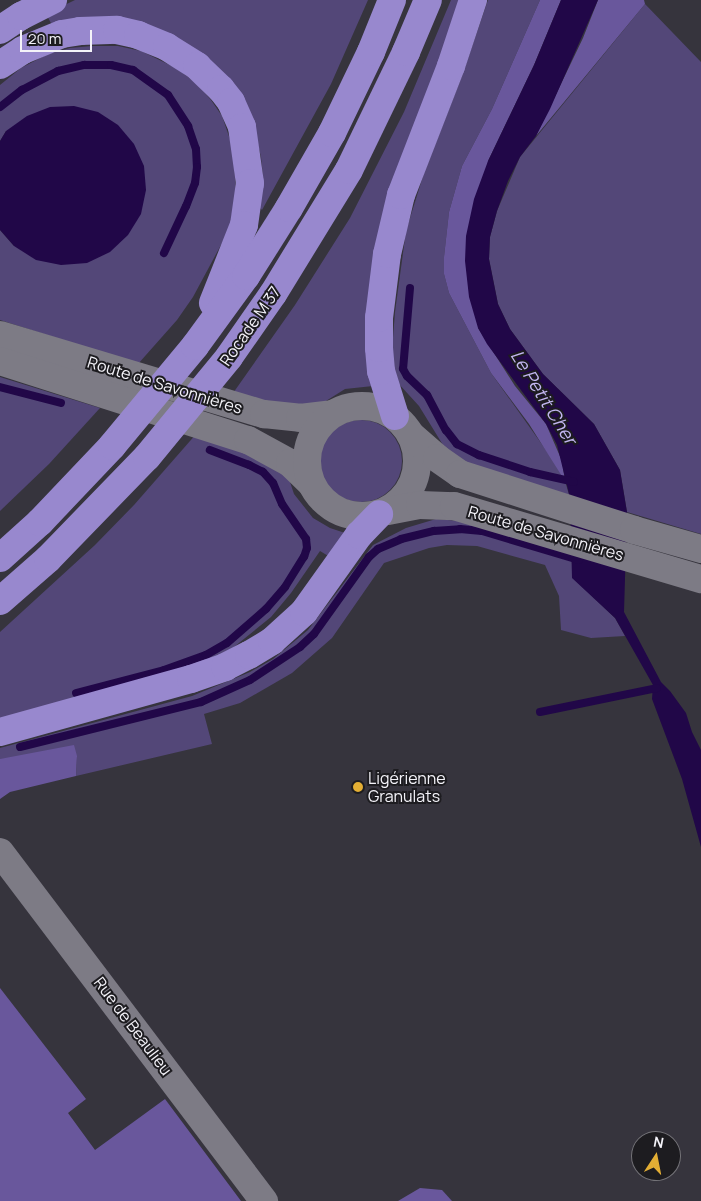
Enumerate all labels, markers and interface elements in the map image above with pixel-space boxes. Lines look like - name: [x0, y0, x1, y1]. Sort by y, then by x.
- scale bar: [22, 20, 95, 52]
- text: 20 m: [28, 28, 61, 49]
- street label: Rocade M 37: [216, 282, 284, 370]
- water label: Le Petit Cher: [506, 346, 582, 448]
- street label: Route de Savonnières: [85, 352, 245, 418]
- street label: Route de Savonnières: [466, 502, 626, 564]
- place label: Ligérienne Granulats: [368, 768, 446, 806]
- marker: Ligérienne Granulats: [352, 781, 364, 793]
- street label: Rue de Beaulieu: [90, 973, 176, 1079]
- north arrow: [631, 1131, 681, 1181]
- text: N: [652, 1131, 666, 1152]

